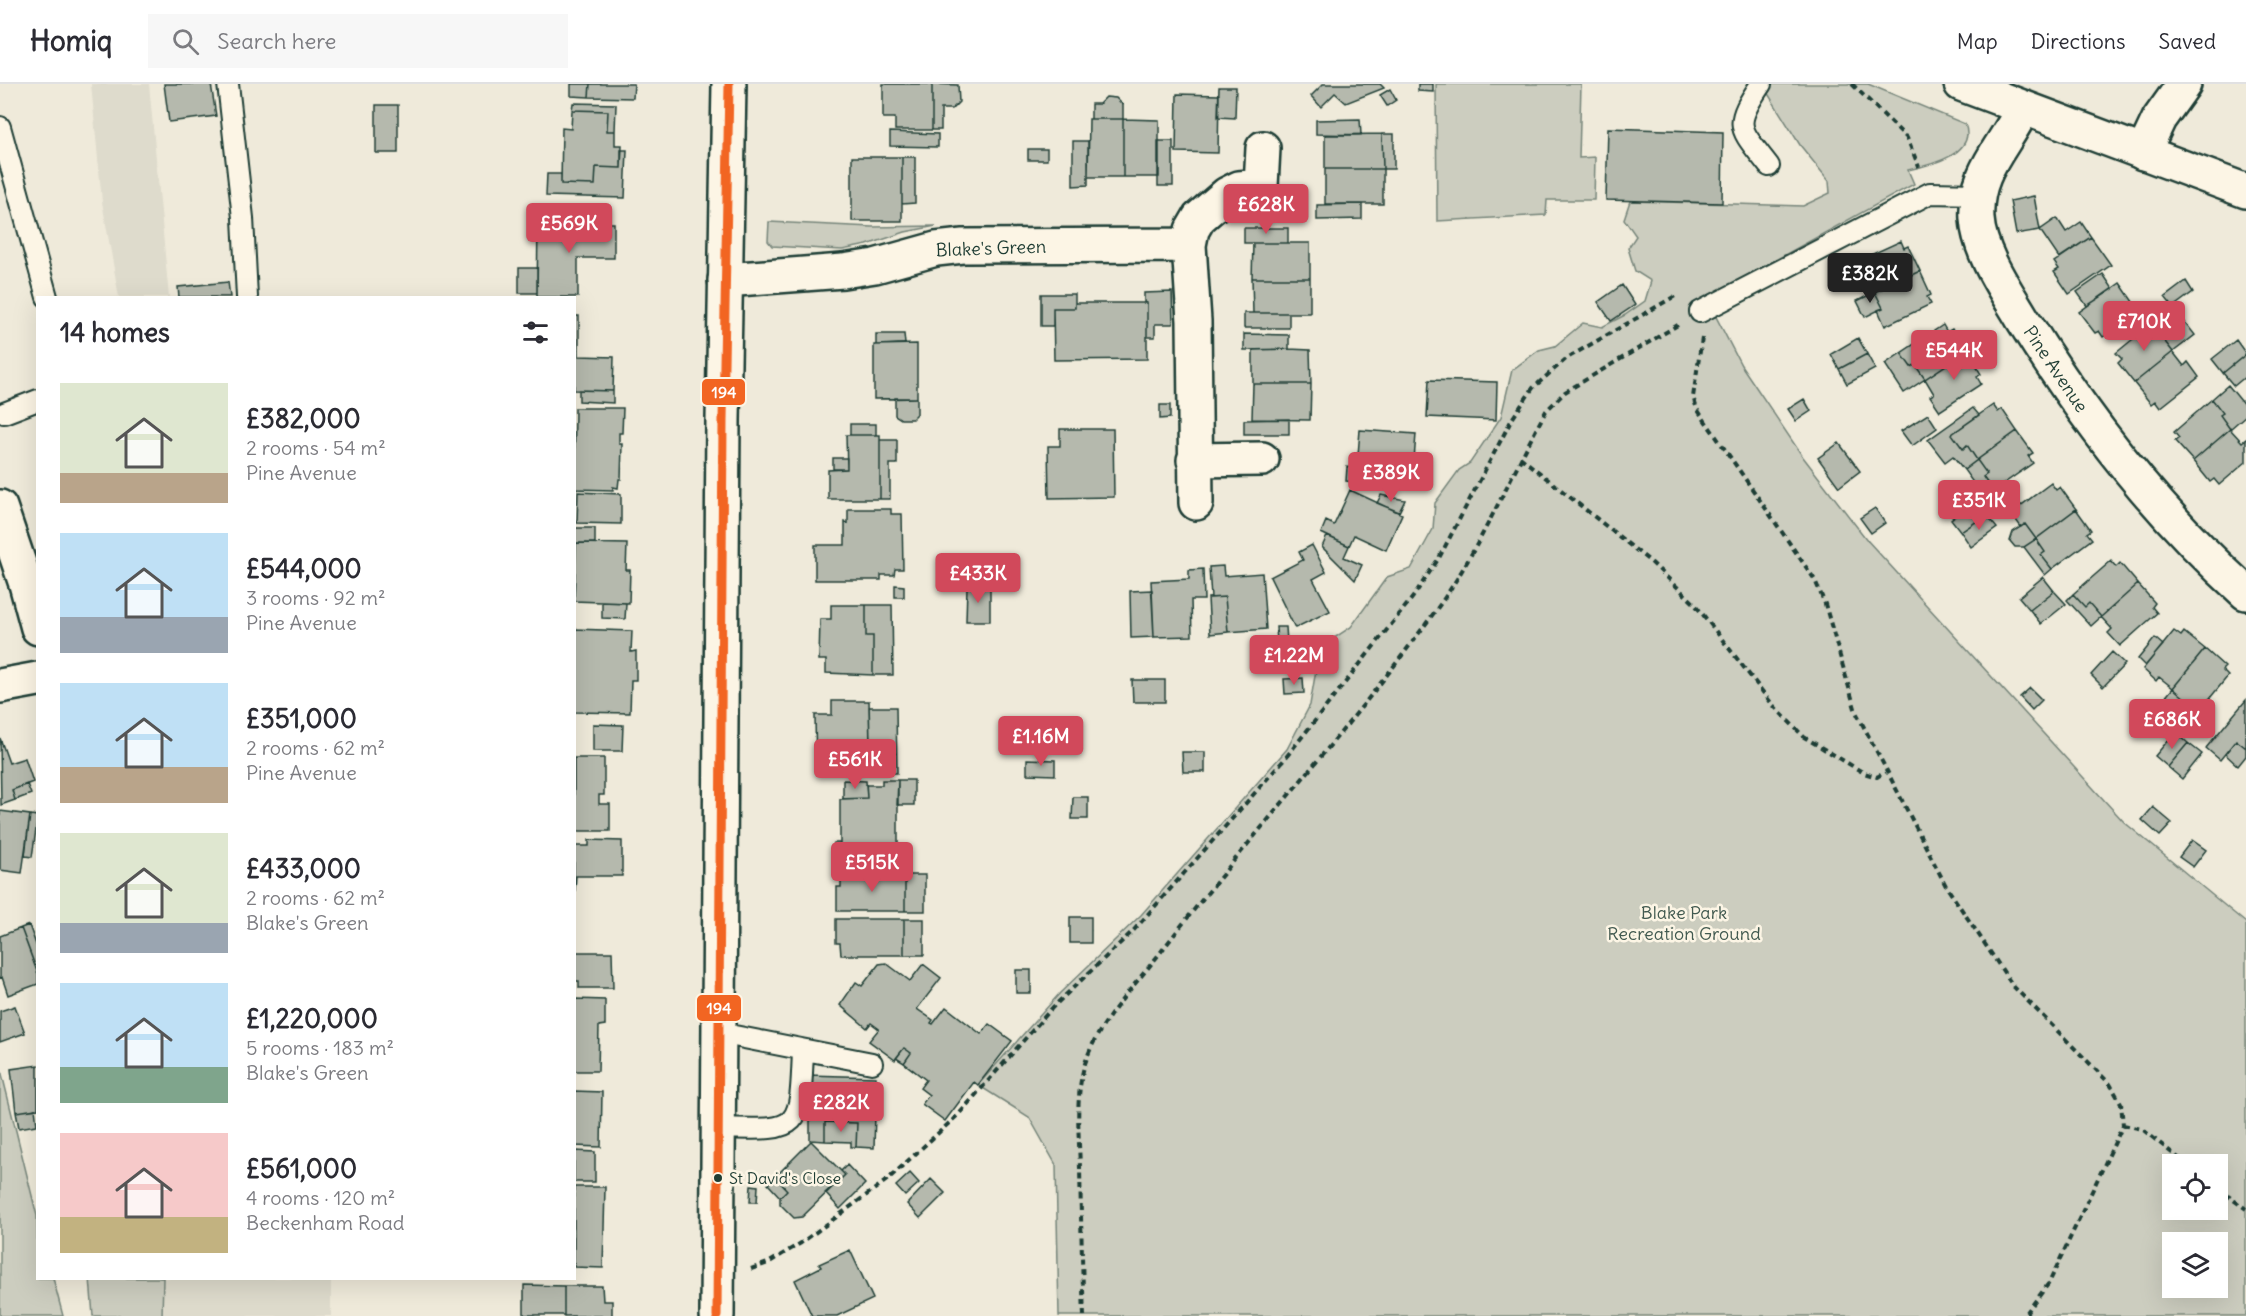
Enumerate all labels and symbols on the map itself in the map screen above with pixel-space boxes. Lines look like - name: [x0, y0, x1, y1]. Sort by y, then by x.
- pin: £628K: [1224, 184, 1308, 235]
- pin: £569K: [527, 203, 611, 254]
- street label: Blake's Green: [935, 235, 1047, 261]
- pin: £382K: [1828, 253, 1912, 304]
- pin: £710K: [2102, 301, 2186, 352]
- street label: Pine Avenue: [2019, 321, 2093, 417]
- pin: £544K: [1912, 330, 1996, 381]
- line badge: 194: [701, 378, 746, 406]
- text: 194: [712, 382, 736, 402]
- pin: £389K: [1349, 452, 1433, 503]
- pin: £351K: [1937, 480, 2021, 531]
- pin: £433K: [936, 553, 1020, 604]
- pin: £1.22M: [1245, 635, 1343, 686]
- pin: £686K: [2130, 699, 2214, 750]
- pin: £1.16M: [992, 716, 1090, 767]
- pin: £561K: [813, 739, 897, 790]
- pin: £515K: [830, 842, 914, 893]
- park label: Blake Park Recreation Ground: [1607, 901, 1761, 945]
- line badge: 194: [696, 994, 742, 1022]
- text: 194: [707, 998, 731, 1018]
- pin: £282K: [799, 1082, 883, 1133]
- place label: St David's Close: [729, 1168, 841, 1188]
- marker: St David's Close: [712, 1172, 724, 1184]

